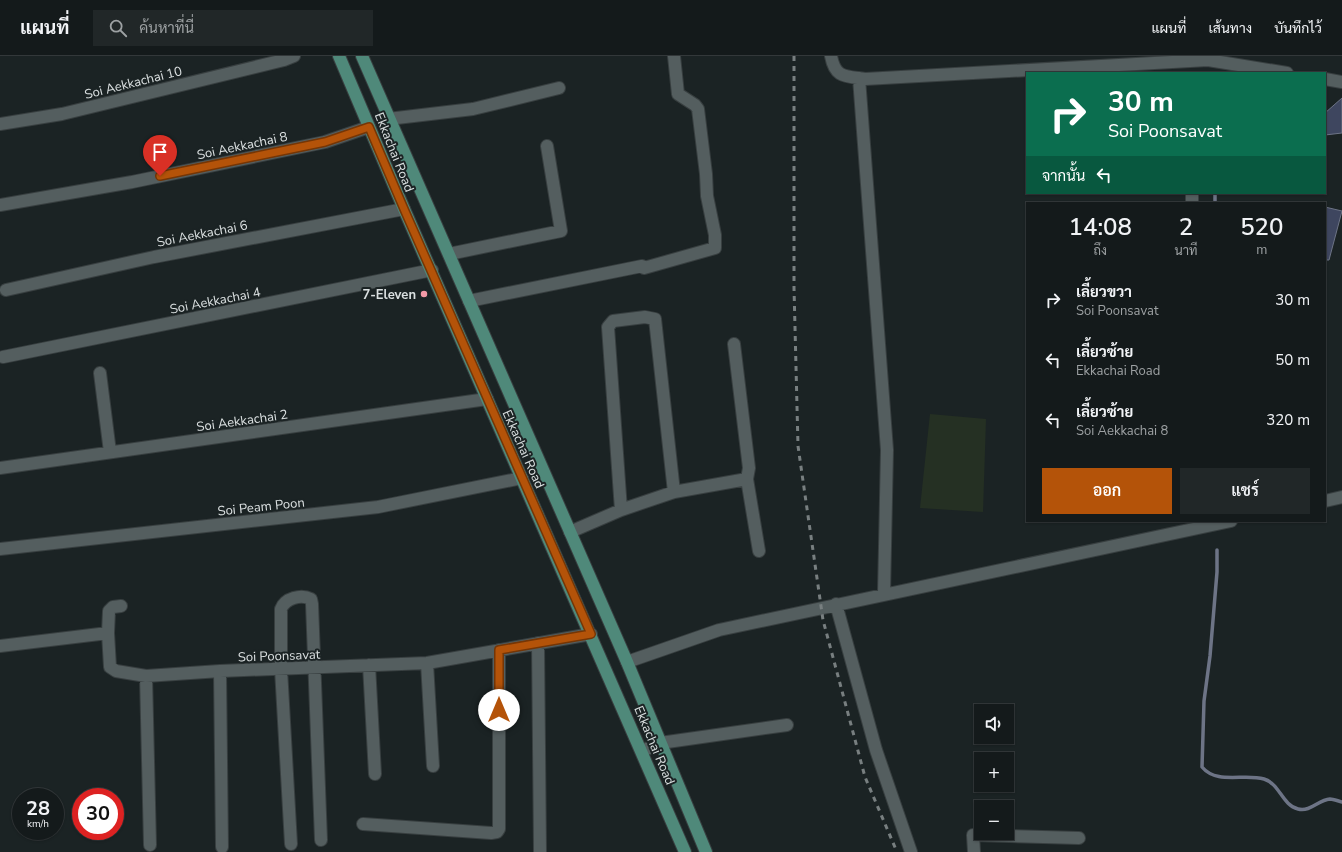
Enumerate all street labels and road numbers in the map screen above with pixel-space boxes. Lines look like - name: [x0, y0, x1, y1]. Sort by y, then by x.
- street label: Soi Aekkachai 10: [83, 62, 184, 104]
- street label: Ekkachai Road: [370, 110, 418, 195]
- street label: Soi Aekkachai 8: [195, 128, 289, 164]
- street label: Soi Aekkachai 6: [155, 216, 249, 252]
- street label: Soi Aekkachai 4: [168, 283, 262, 319]
- street label: Soi Aekkachai 2: [195, 406, 289, 436]
- street label: Ekkachai Road: [498, 407, 548, 492]
- street label: Soi Peam Poon: [217, 493, 306, 521]
- street label: Soi Poonsavat: [238, 646, 321, 666]
- street label: Ekkachai Road: [629, 703, 679, 788]

